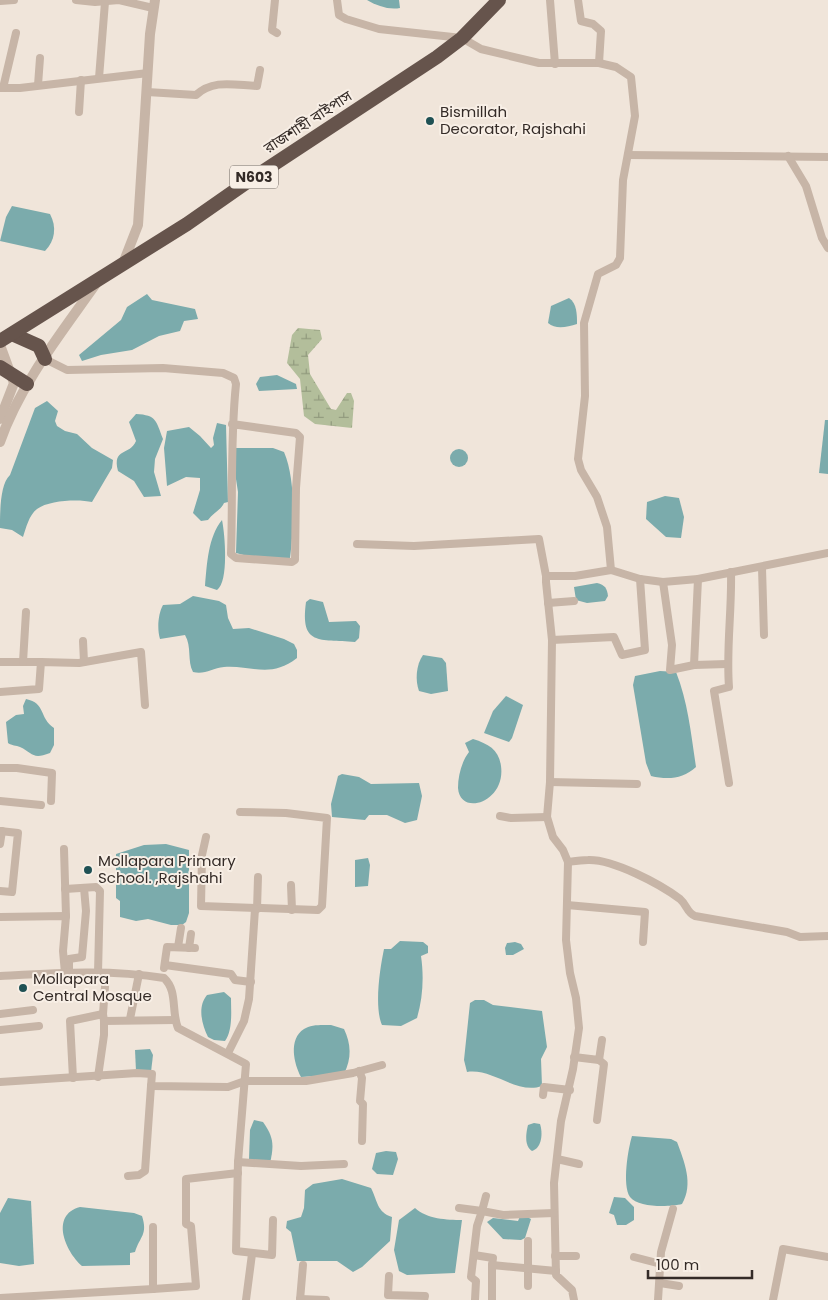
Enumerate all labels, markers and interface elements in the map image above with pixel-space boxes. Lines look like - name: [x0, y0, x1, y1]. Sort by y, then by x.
- street label: রাজশাহী বাইপাস: [259, 85, 356, 158]
- place label: Bismillah Decorator, Rajshahi: [440, 101, 586, 139]
- marker: Bismillah Decorator, Rajshahi: [424, 115, 436, 127]
- road number: N603: [230, 166, 278, 188]
- place label: Mollapara Primary School. ,Rajshahi: [98, 850, 236, 888]
- marker: Mollapara Primary School. ,Rajshahi: [82, 864, 94, 876]
- place label: Mollapara Central Mosque: [33, 968, 152, 1006]
- marker: Mollapara Central Mosque: [17, 982, 29, 994]
- scale bar: [648, 1248, 752, 1280]
- text: 100 m: [656, 1254, 699, 1275]

